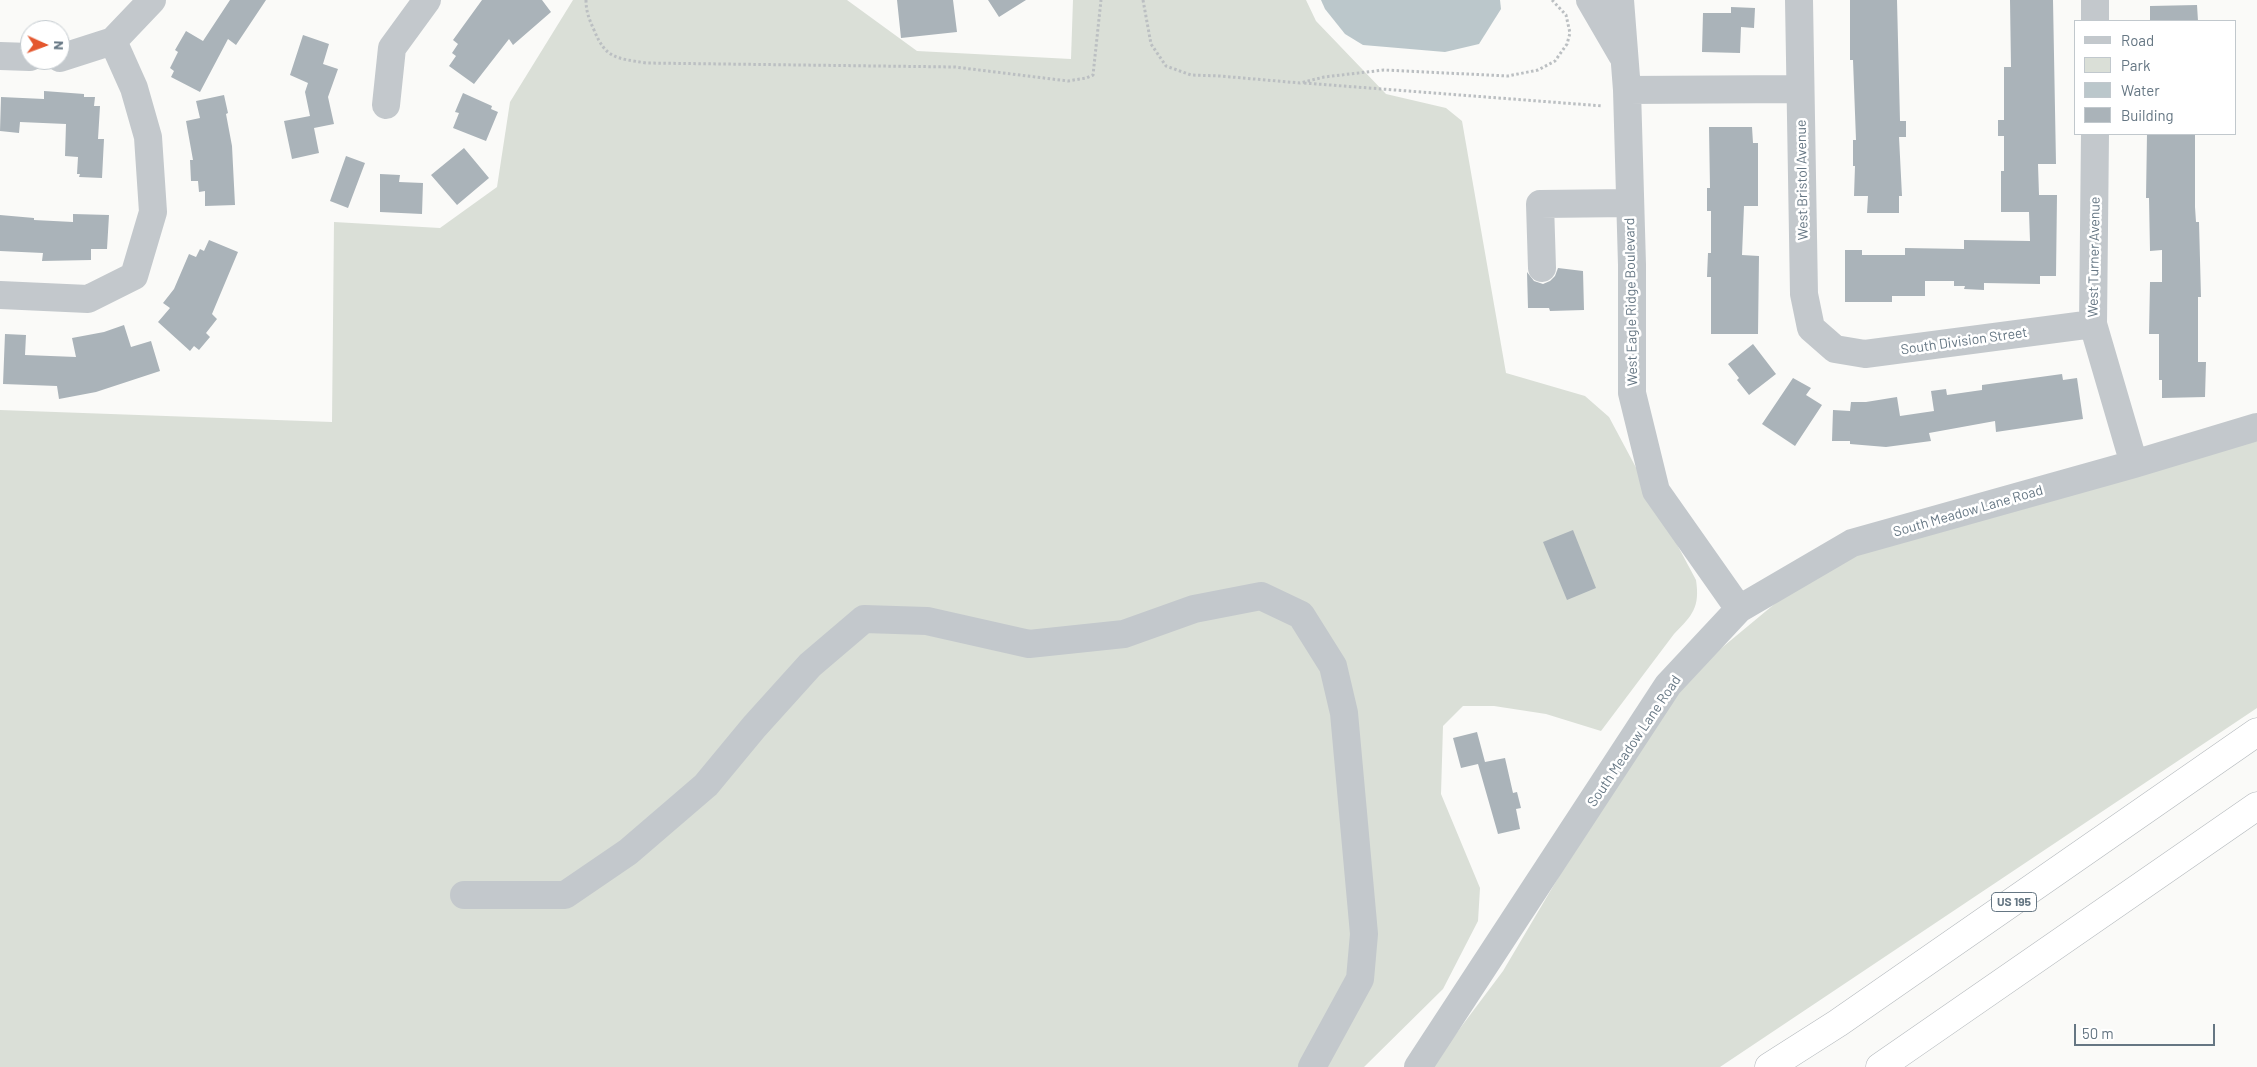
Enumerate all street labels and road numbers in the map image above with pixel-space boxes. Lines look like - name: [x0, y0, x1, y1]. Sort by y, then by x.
- street label: West Bristol Avenue: [1793, 119, 1811, 241]
- street label: West Turner Avenue: [2085, 196, 2103, 318]
- street label: West Eagle Ridge Boulevard: [1621, 218, 1641, 386]
- street label: South Division Street: [1900, 324, 2028, 358]
- street label: South Meadow Lane Road: [1891, 482, 2045, 540]
- street label: South Meadow Lane Road: [1584, 672, 1684, 810]
- road number: US 195: [1992, 892, 2036, 912]

